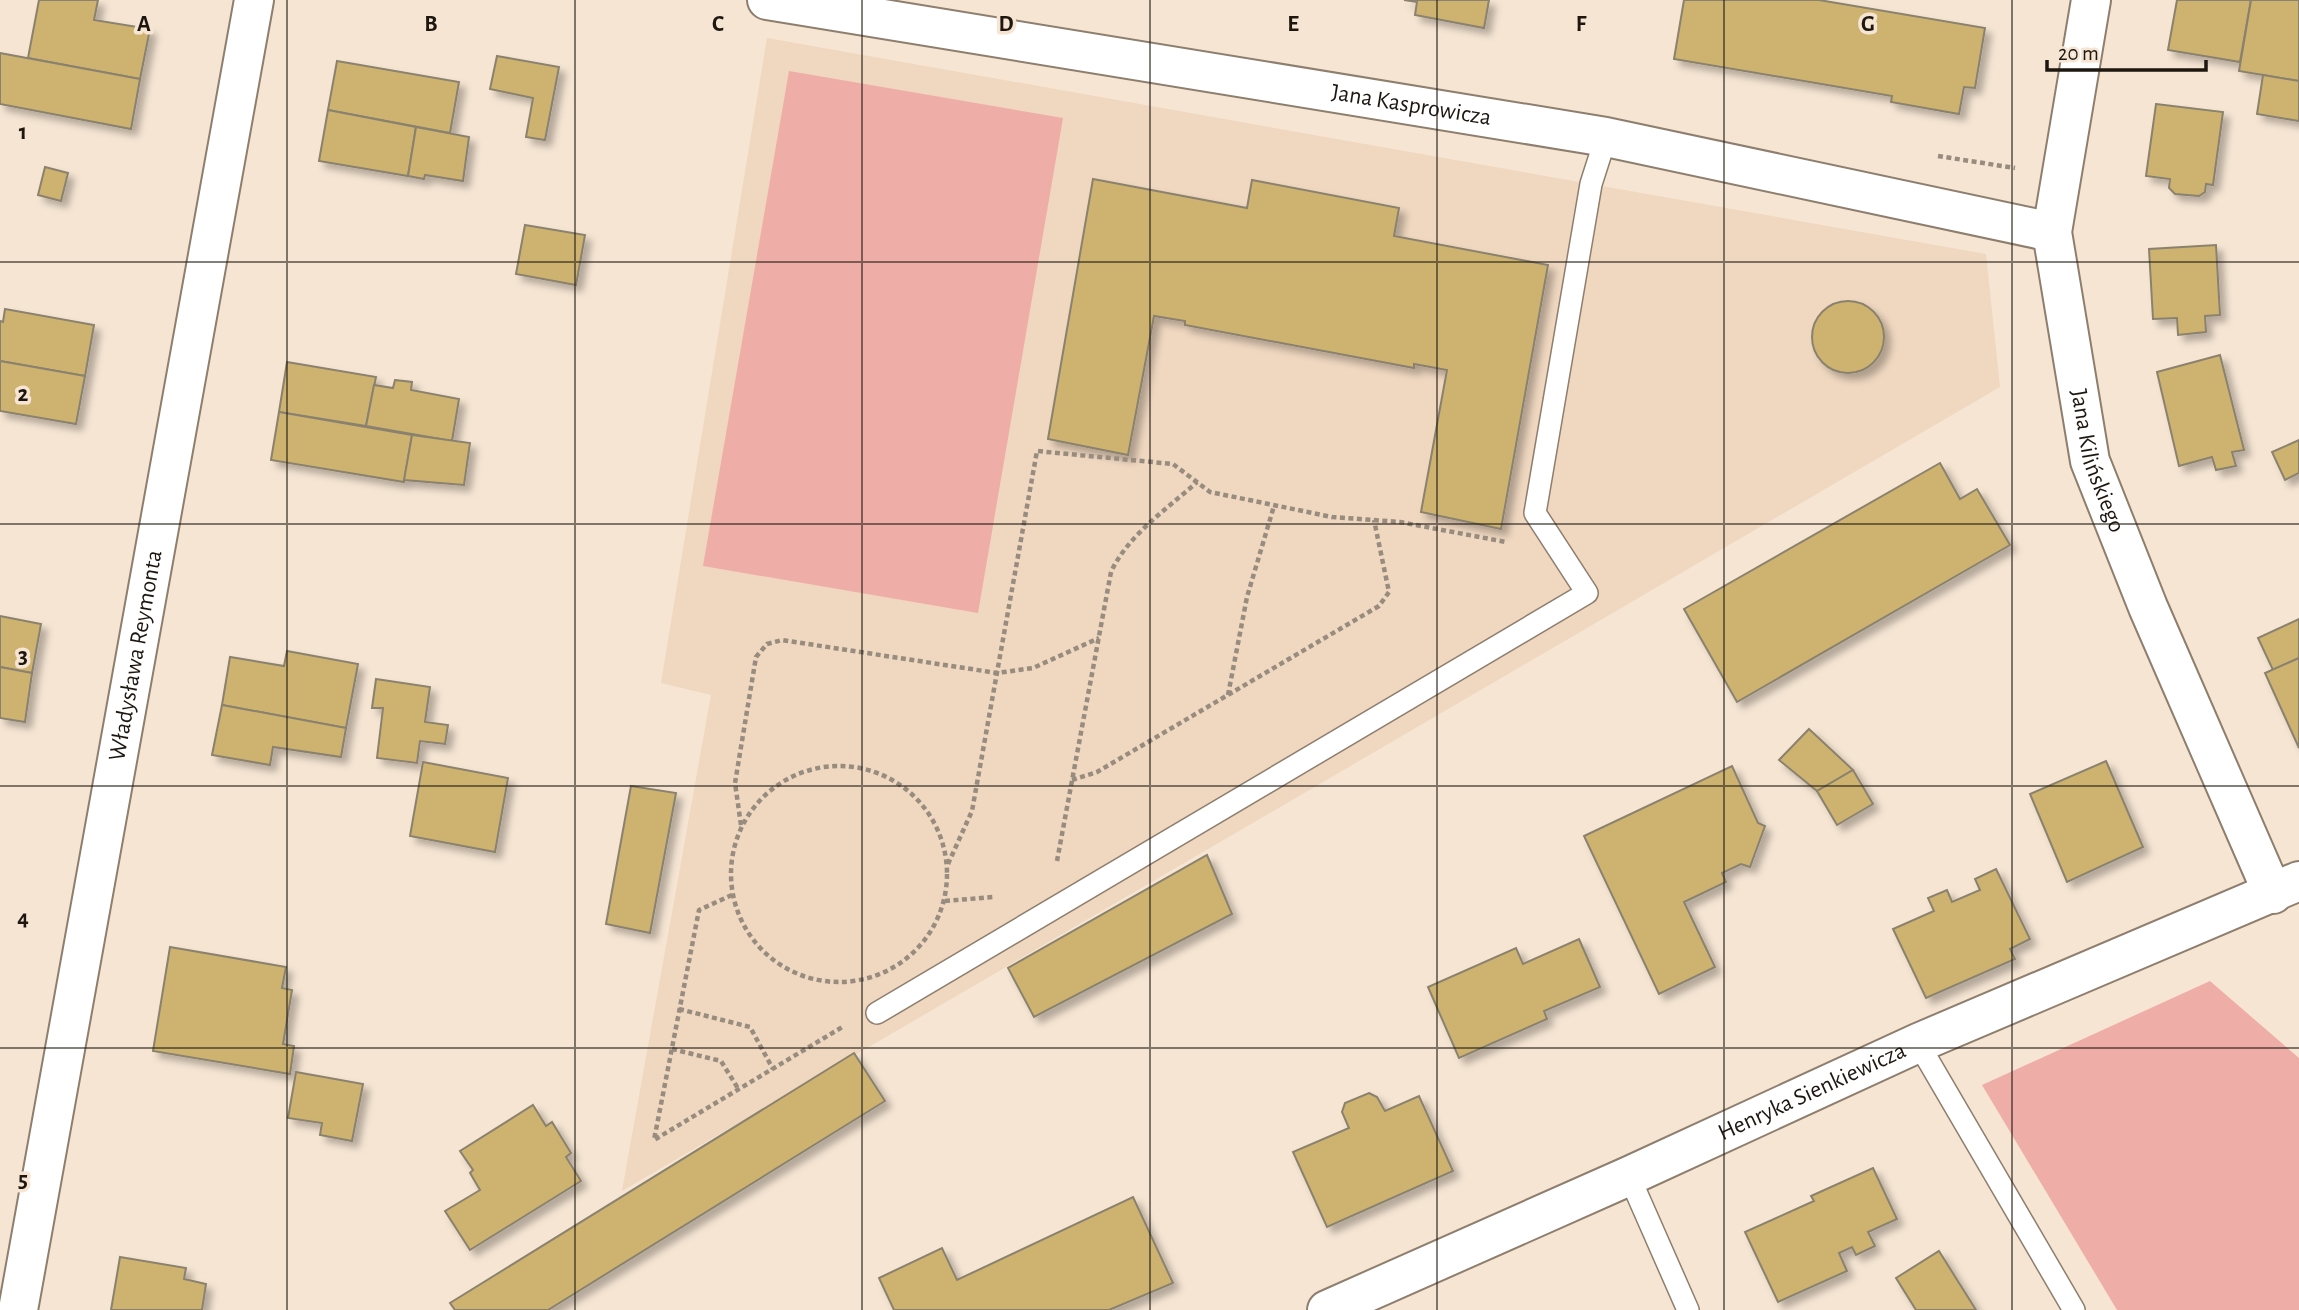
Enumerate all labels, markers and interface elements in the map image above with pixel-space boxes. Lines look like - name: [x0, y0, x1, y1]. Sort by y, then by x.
- text: A: [137, 13, 151, 36]
- text: B: [424, 13, 438, 36]
- text: C: [712, 13, 724, 36]
- text: D: [998, 13, 1014, 36]
- text: E: [1287, 13, 1299, 36]
- text: F: [1576, 13, 1587, 36]
- text: G: [1861, 13, 1875, 36]
- scale bar: [2047, 28, 2206, 72]
- text: 20 m: [2058, 43, 2099, 64]
- street label: Jana Kasprowicza: [1330, 80, 1493, 130]
- text: 1: [19, 121, 27, 144]
- text: 2: [18, 383, 29, 406]
- street label: Jana Kilińskiego: [2066, 387, 2129, 536]
- street label: Władysława Reymonta: [105, 548, 167, 763]
- text: 3: [18, 645, 28, 668]
- text: 4: [17, 907, 29, 930]
- street label: Henryka Sienkiewicza: [1715, 1038, 1910, 1145]
- text: 5: [18, 1169, 28, 1192]

